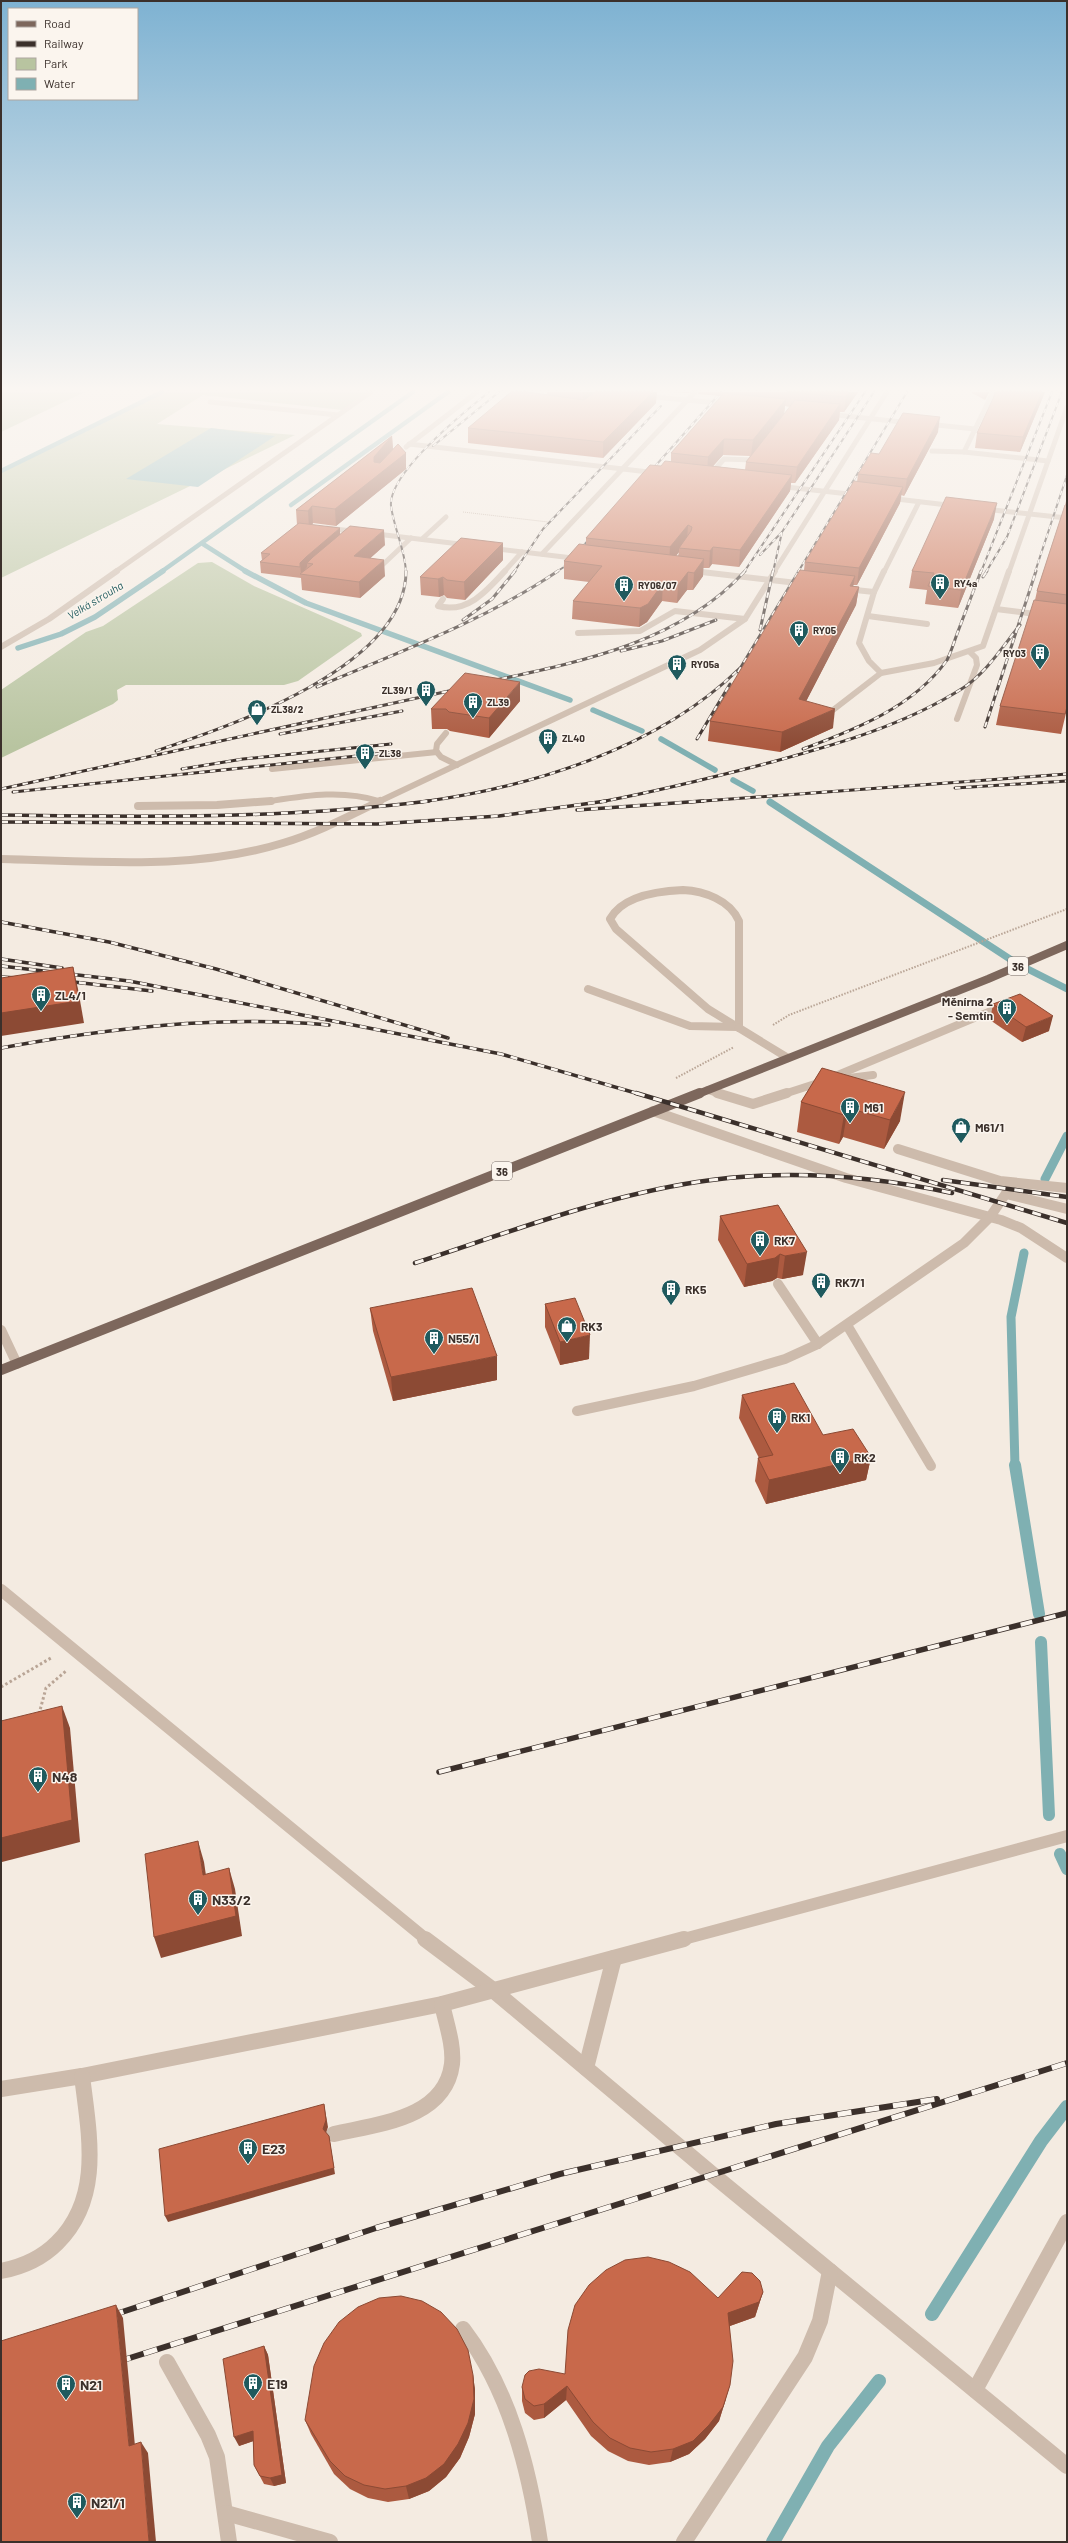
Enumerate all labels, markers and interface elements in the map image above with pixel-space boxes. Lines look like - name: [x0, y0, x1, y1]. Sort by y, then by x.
- legend: [8, 8, 138, 100]
- text: Road: [44, 16, 71, 30]
- text: Railway: [44, 36, 84, 50]
- text: Park: [44, 56, 68, 70]
- text: Water: [44, 76, 76, 90]
- building icon: RY4a: [929, 572, 951, 600]
- building icon: RY06/07: [613, 574, 635, 602]
- place label: RY4a: [954, 577, 977, 589]
- water label: Velká strouha: [65, 578, 125, 622]
- place label: RY06/07: [638, 579, 677, 591]
- building icon: RY05: [788, 619, 810, 647]
- place label: RY05: [813, 624, 837, 636]
- building icon: RY03: [1029, 642, 1051, 670]
- place label: RY03: [1003, 647, 1026, 659]
- building icon: RY05a: [666, 653, 688, 681]
- place label: RY05a: [691, 658, 719, 670]
- building icon: ZL39/1: [415, 679, 437, 707]
- place label: ZL39/1: [382, 684, 412, 696]
- building icon: ZL39: [462, 691, 484, 719]
- place label: ZL39: [487, 696, 509, 708]
- shop icon: ZL38/2: [246, 698, 268, 726]
- place label: ZL38/2: [271, 703, 304, 715]
- building icon: ZL40: [537, 727, 559, 755]
- place label: ZL40: [562, 732, 585, 744]
- building icon: ZL38: [354, 742, 376, 770]
- place label: ZL38: [379, 747, 402, 759]
- road number: 36: [1008, 957, 1028, 975]
- building icon: ZL4/1: [30, 984, 52, 1012]
- place label: ZL4/1: [55, 988, 86, 1002]
- place label: Měnírna 2 - Semtín: [942, 994, 993, 1022]
- building icon: Měnírna 2 - Semtín: [996, 997, 1018, 1025]
- building icon: M61: [839, 1096, 861, 1124]
- place label: M61: [864, 1100, 883, 1114]
- shop icon: M61/1: [950, 1116, 972, 1144]
- place label: M61/1: [975, 1120, 1004, 1134]
- road number: 36: [492, 1162, 512, 1180]
- building icon: RK7: [749, 1229, 771, 1257]
- place label: RK7: [774, 1233, 795, 1247]
- building icon: RK7/1: [810, 1271, 832, 1299]
- place label: RK7/1: [835, 1275, 865, 1289]
- building icon: RK5: [660, 1278, 682, 1306]
- place label: RK5: [685, 1282, 707, 1296]
- shop icon: RK3: [556, 1315, 578, 1343]
- place label: RK3: [581, 1319, 602, 1333]
- building icon: N55/1: [423, 1327, 445, 1355]
- place label: N55/1: [448, 1331, 479, 1345]
- building icon: RK1: [766, 1406, 788, 1434]
- place label: RK1: [791, 1410, 810, 1424]
- building icon: RK2: [829, 1446, 851, 1474]
- place label: RK2: [854, 1450, 876, 1464]
- building icon: N48: [27, 1765, 49, 1793]
- place label: N48: [52, 1768, 78, 1785]
- building icon: N33/2: [187, 1888, 209, 1916]
- place label: N33/2: [212, 1891, 251, 1908]
- building icon: E23: [237, 2137, 259, 2165]
- place label: E23: [262, 2140, 285, 2157]
- building icon: E19: [242, 2372, 264, 2400]
- building icon: N21: [55, 2373, 77, 2401]
- place label: E19: [267, 2375, 288, 2392]
- place label: N21: [80, 2376, 102, 2393]
- building icon: N21/1: [66, 2491, 88, 2519]
- place label: N21/1: [91, 2494, 125, 2511]

